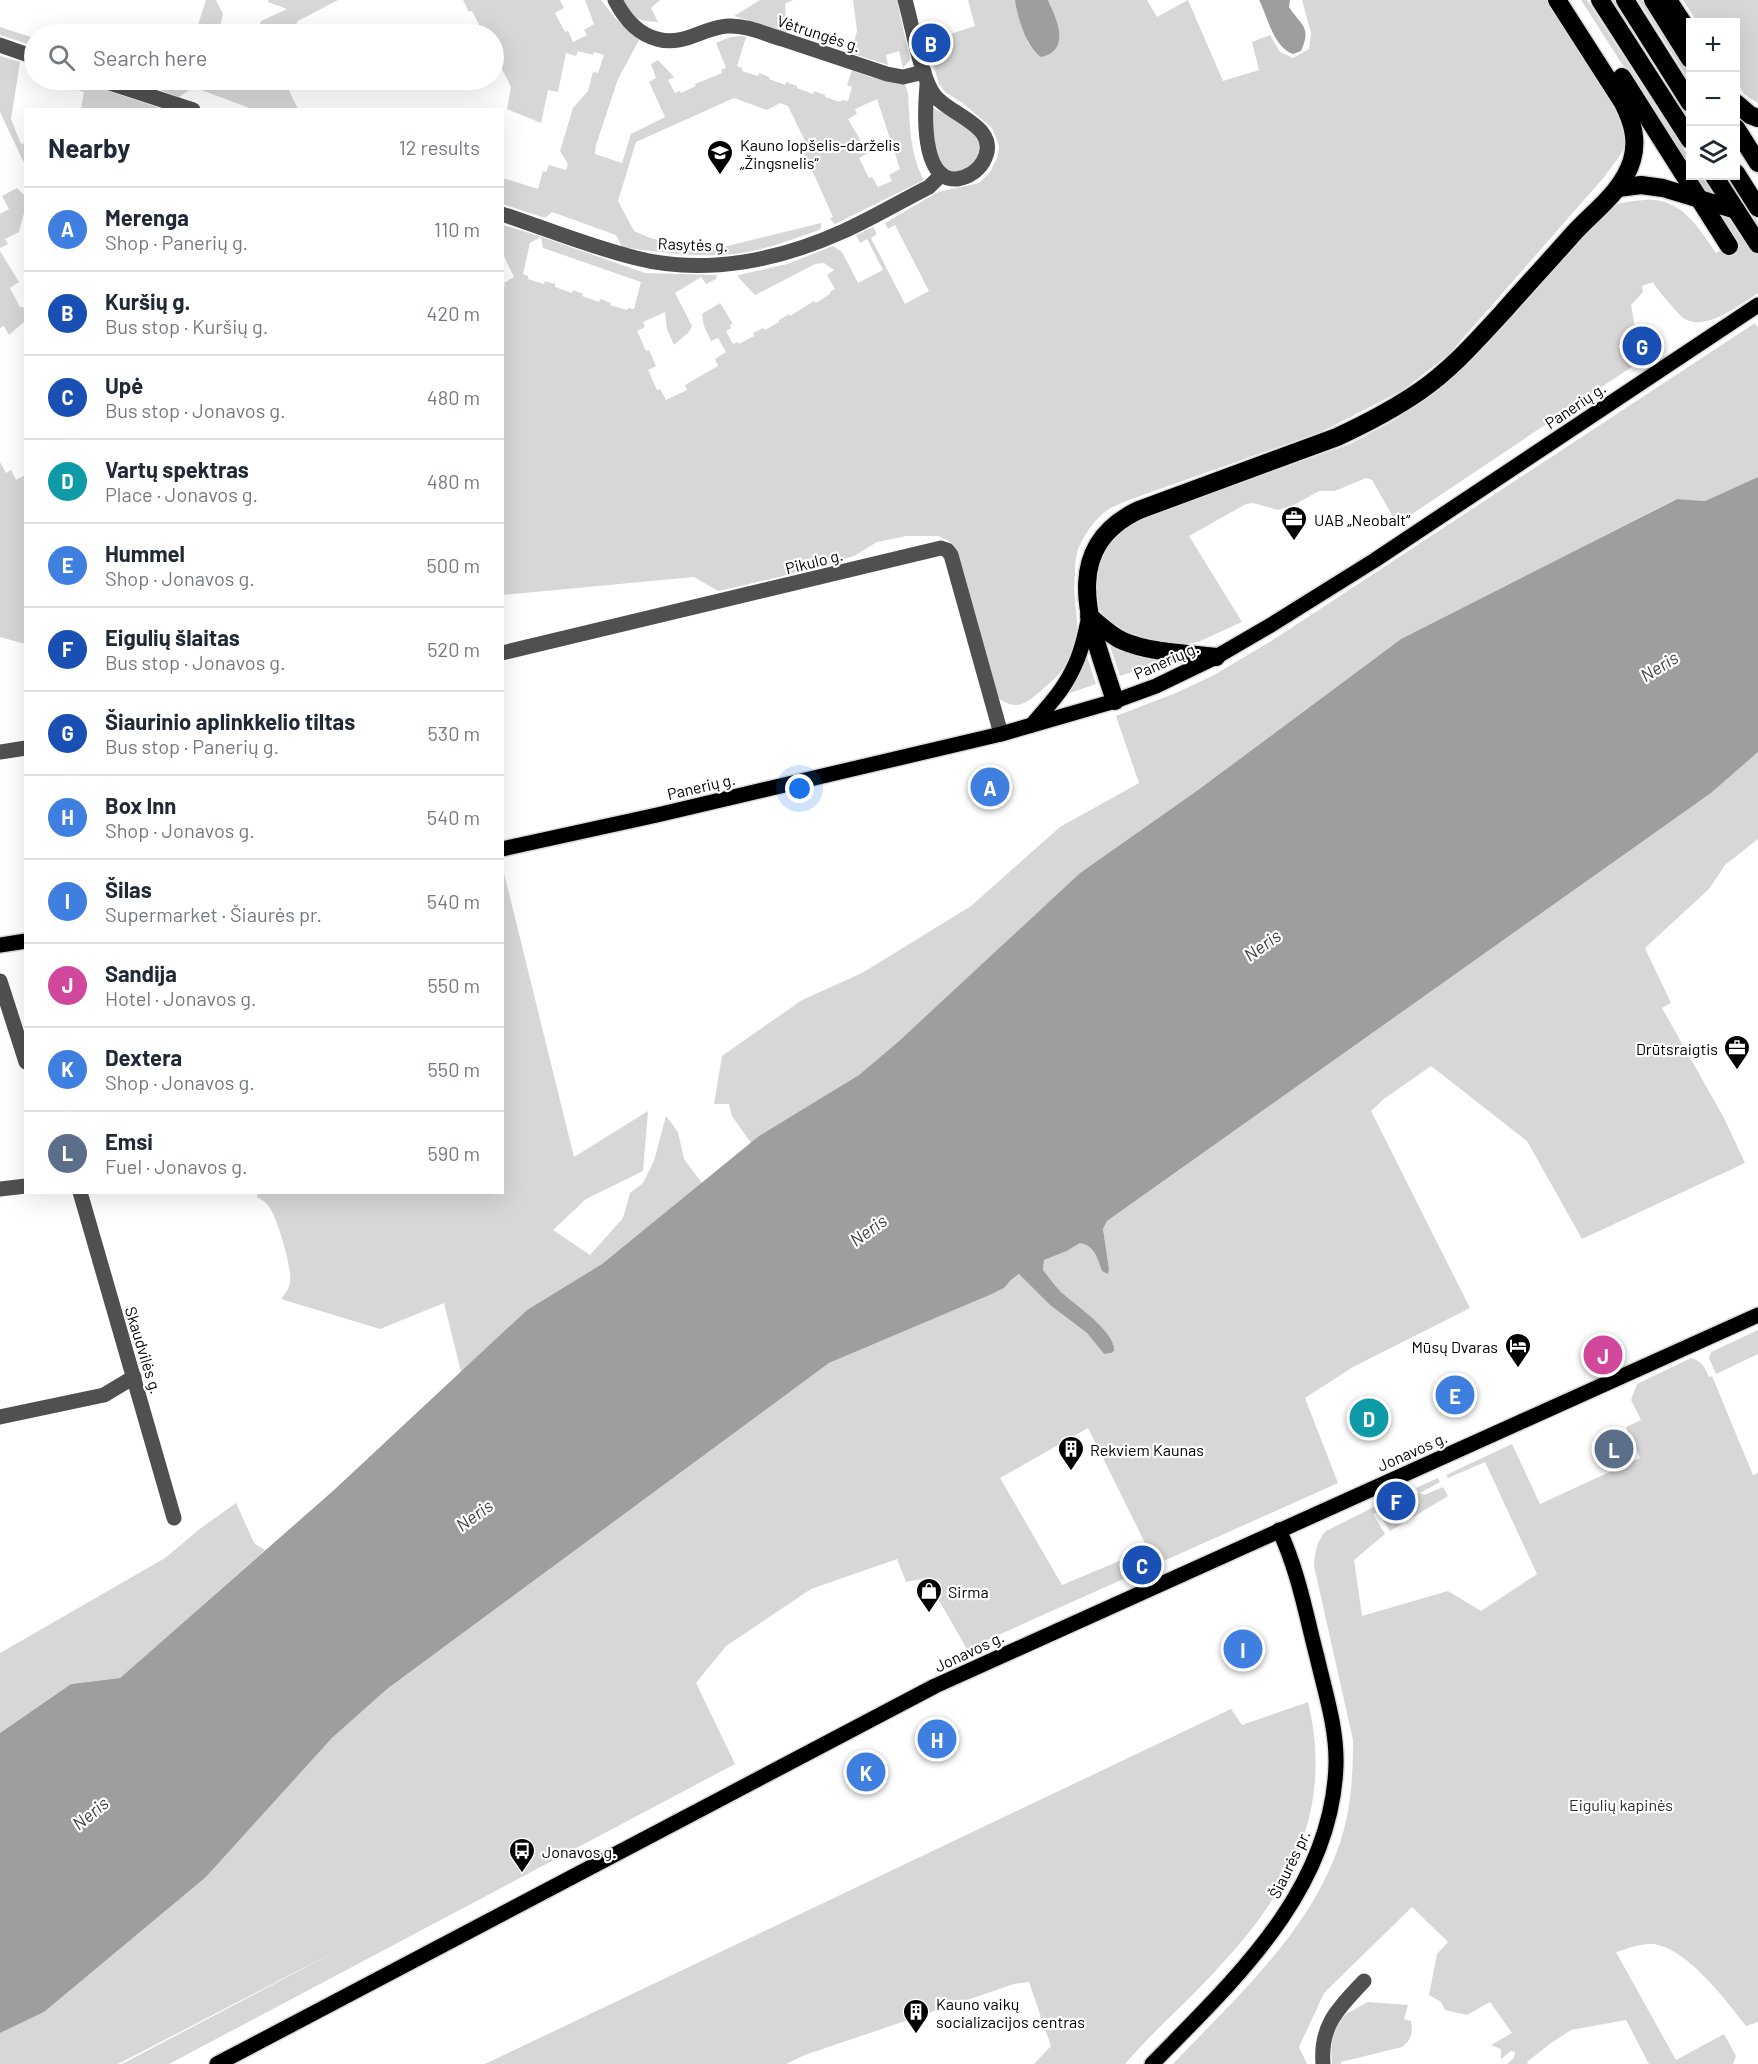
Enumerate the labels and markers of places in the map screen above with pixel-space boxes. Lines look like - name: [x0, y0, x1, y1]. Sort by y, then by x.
- pin: B: [912, 20, 950, 66]
- place label: Kauno lopšelis-darželis „Žingsnelis“: [740, 135, 900, 172]
- school or university icon: Kauno lopšelis-darželis „Žingsnelis“: [705, 138, 735, 176]
- pin: G: [1622, 324, 1662, 368]
- office icon: UAB „Neobalt“: [1279, 504, 1309, 542]
- place label: UAB „Neobalt“: [1314, 510, 1411, 529]
- pin: A: [970, 764, 1010, 810]
- office icon: Drūtsraigtis: [1722, 1033, 1752, 1071]
- place label: Drūtsraigtis: [1636, 1039, 1718, 1058]
- hotel icon: Mūsų Dvaras: [1503, 1331, 1533, 1369]
- pin: J: [1584, 1332, 1622, 1378]
- place label: Mūsų Dvaras: [1411, 1337, 1498, 1356]
- pin: E: [1436, 1372, 1474, 1418]
- pin: D: [1350, 1396, 1388, 1440]
- pin: L: [1594, 1426, 1634, 1472]
- building icon: Rekviem Kaunas: [1056, 1434, 1086, 1472]
- place label: Rekviem Kaunas: [1090, 1440, 1204, 1459]
- pin: F: [1376, 1478, 1416, 1524]
- pin: C: [1122, 1542, 1162, 1588]
- shop icon: Sirma: [914, 1576, 944, 1614]
- place label: Sirma: [948, 1582, 989, 1601]
- pin: I: [1224, 1626, 1262, 1672]
- pin: H: [918, 1716, 956, 1762]
- pin: K: [846, 1750, 886, 1794]
- bus stop icon: Jonavos g.: [507, 1836, 537, 1874]
- place label: Jonavos g.: [542, 1842, 617, 1861]
- place label: Kauno vaikų socializacijos centras: [936, 1994, 1085, 2031]
- building icon: Kauno vaikų socializacijos centras: [901, 1997, 931, 2035]

